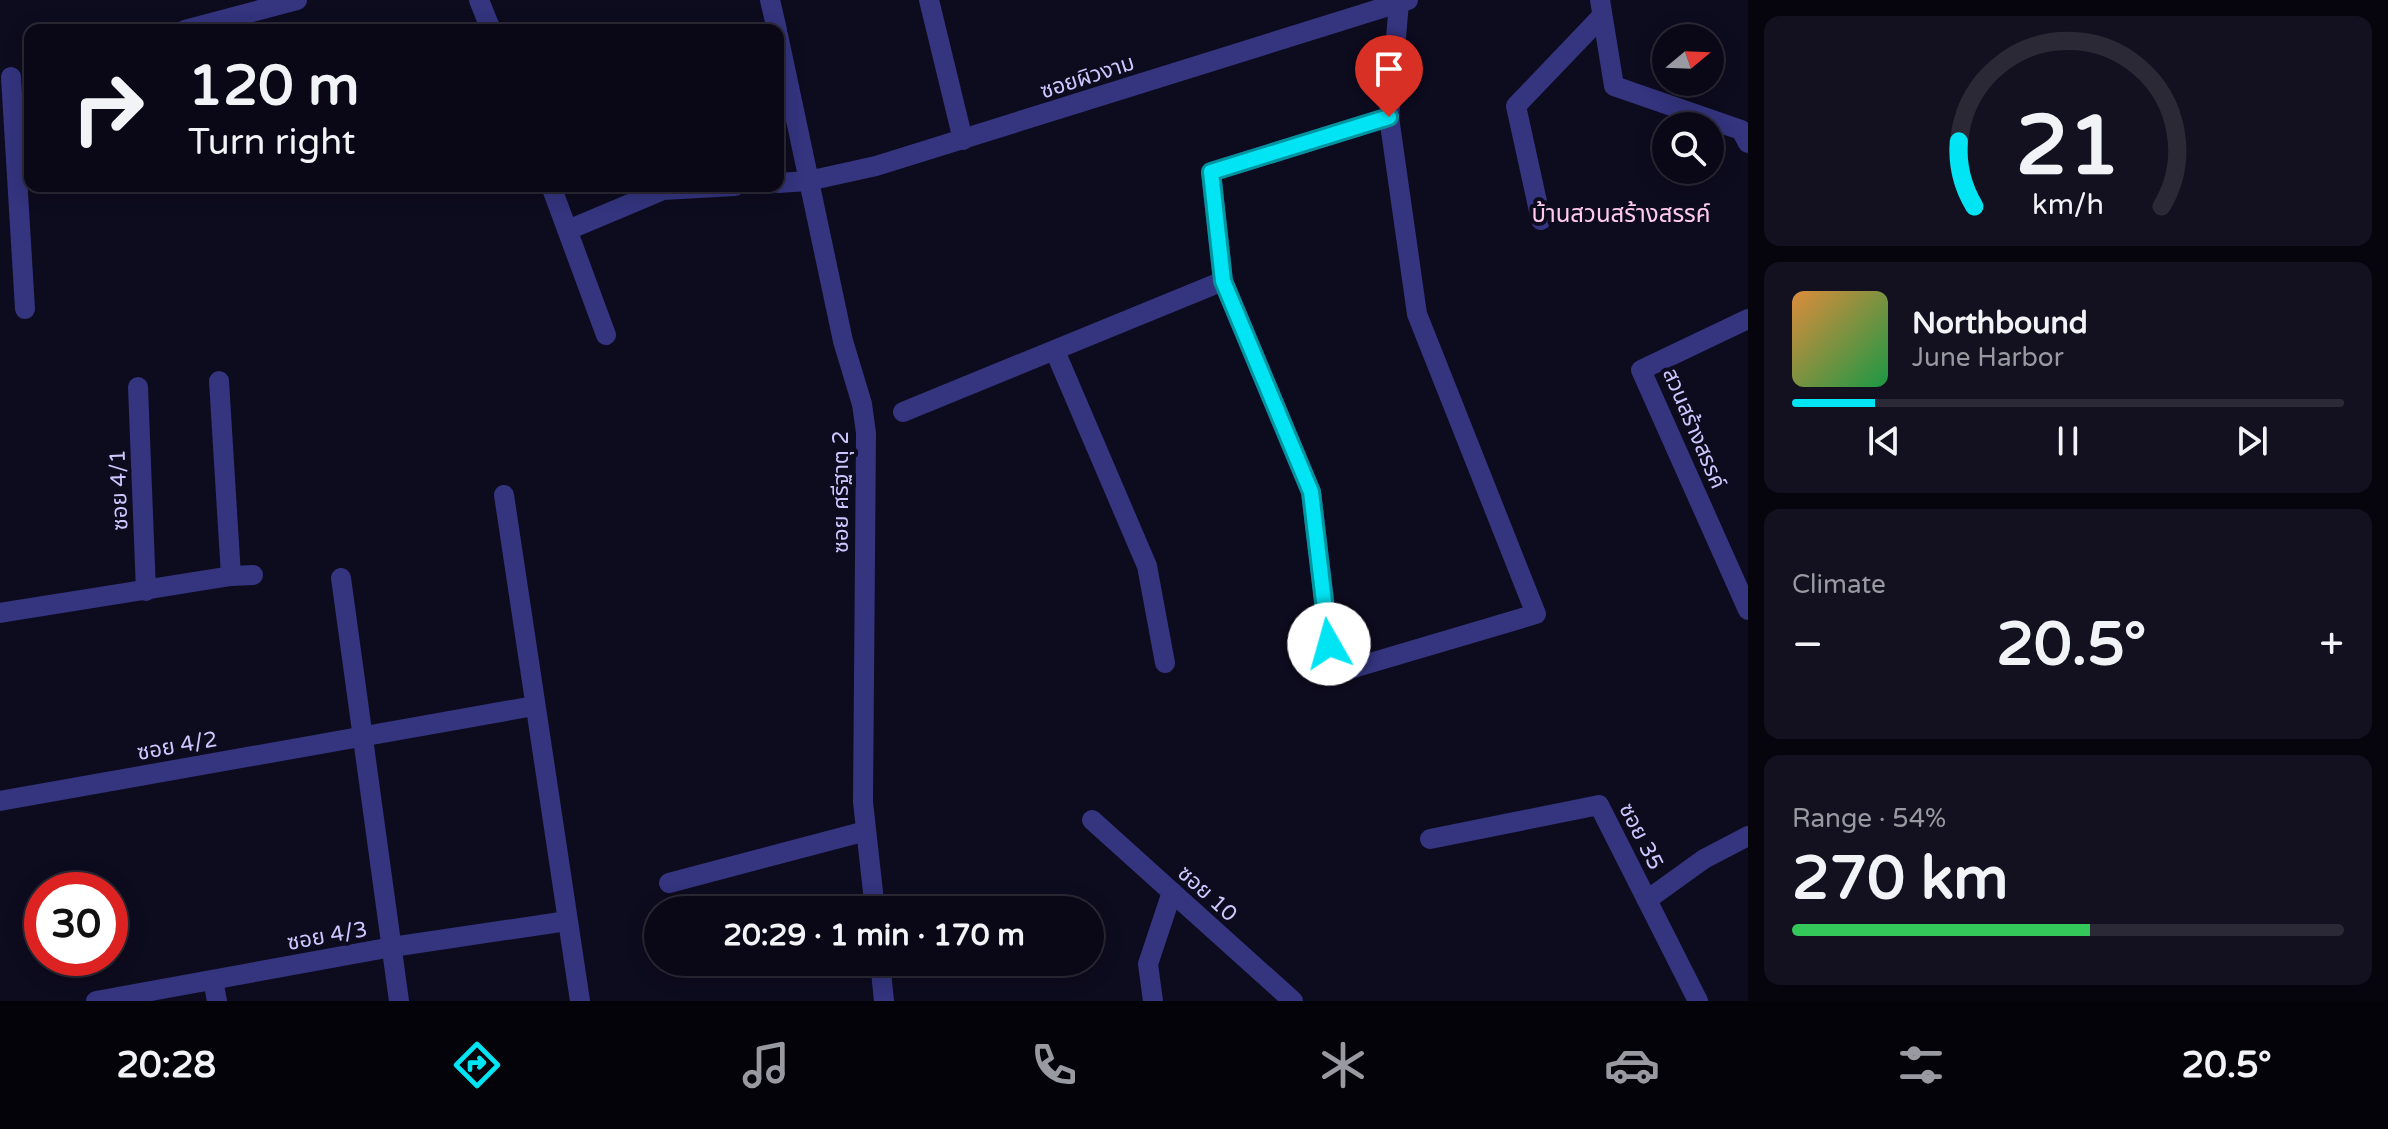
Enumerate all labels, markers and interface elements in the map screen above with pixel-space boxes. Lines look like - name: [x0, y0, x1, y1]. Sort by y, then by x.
- north arrow: [1652, 24, 1724, 96]
- map controls: [1652, 24, 1724, 184]
- pin: [1355, 35, 1423, 117]
- icon: arrive: [1367, 47, 1411, 91]
- street label: ซอยผิวงาม: [1037, 50, 1138, 104]
- text: 120 m: [188, 53, 359, 120]
- icon: right: [56, 56, 160, 160]
- text: 21: [2016, 97, 2120, 197]
- button: search: [1652, 112, 1724, 184]
- text: Turn right: [188, 121, 355, 164]
- text: km/h: [2032, 188, 2104, 222]
- district label: บ้านสวนสร้างสรรค์: [1531, 200, 1711, 229]
- text: Northbound: [1912, 305, 2088, 342]
- text: June Harbor: [1912, 342, 2064, 373]
- street label: สวนสร้างสรรค์: [1657, 364, 1731, 493]
- icon: previous: [1862, 419, 1906, 463]
- icon: pause: [2046, 419, 2090, 463]
- icon: next: [2230, 419, 2274, 463]
- street label: ซอย ศรีฐาตุ 2: [828, 431, 854, 553]
- street label: ซอย 4/1: [105, 449, 133, 531]
- text: Climate: [1792, 569, 1886, 600]
- position arrow: [1287, 602, 1371, 686]
- text: 20.5°: [1996, 609, 2146, 681]
- text: −: [1792, 619, 1823, 672]
- text: +: [2319, 619, 2344, 672]
- street label: ซอย 4/2: [135, 726, 219, 766]
- street label: ซอย 35: [1613, 799, 1669, 874]
- text: Range · 54%: [1792, 803, 1946, 834]
- text: 270 km: [1792, 843, 2008, 915]
- street label: ซอย 10: [1172, 860, 1243, 927]
- speed limit sign: 30: [24, 872, 128, 976]
- street label: ซอย 4/3: [285, 916, 369, 956]
- text: 20:29 · 1 min · 170 m: [723, 917, 1025, 954]
- icon: directions: [449, 1037, 505, 1093]
- icon: music: [738, 1037, 794, 1093]
- icon: phone: [1026, 1037, 1082, 1093]
- icon: climate: [1315, 1037, 1371, 1093]
- icon: car: [1604, 1037, 1660, 1093]
- icon: filters: [1893, 1037, 1949, 1093]
- text: 20:28: [116, 1044, 216, 1087]
- text: 20.5°: [2182, 1044, 2272, 1087]

